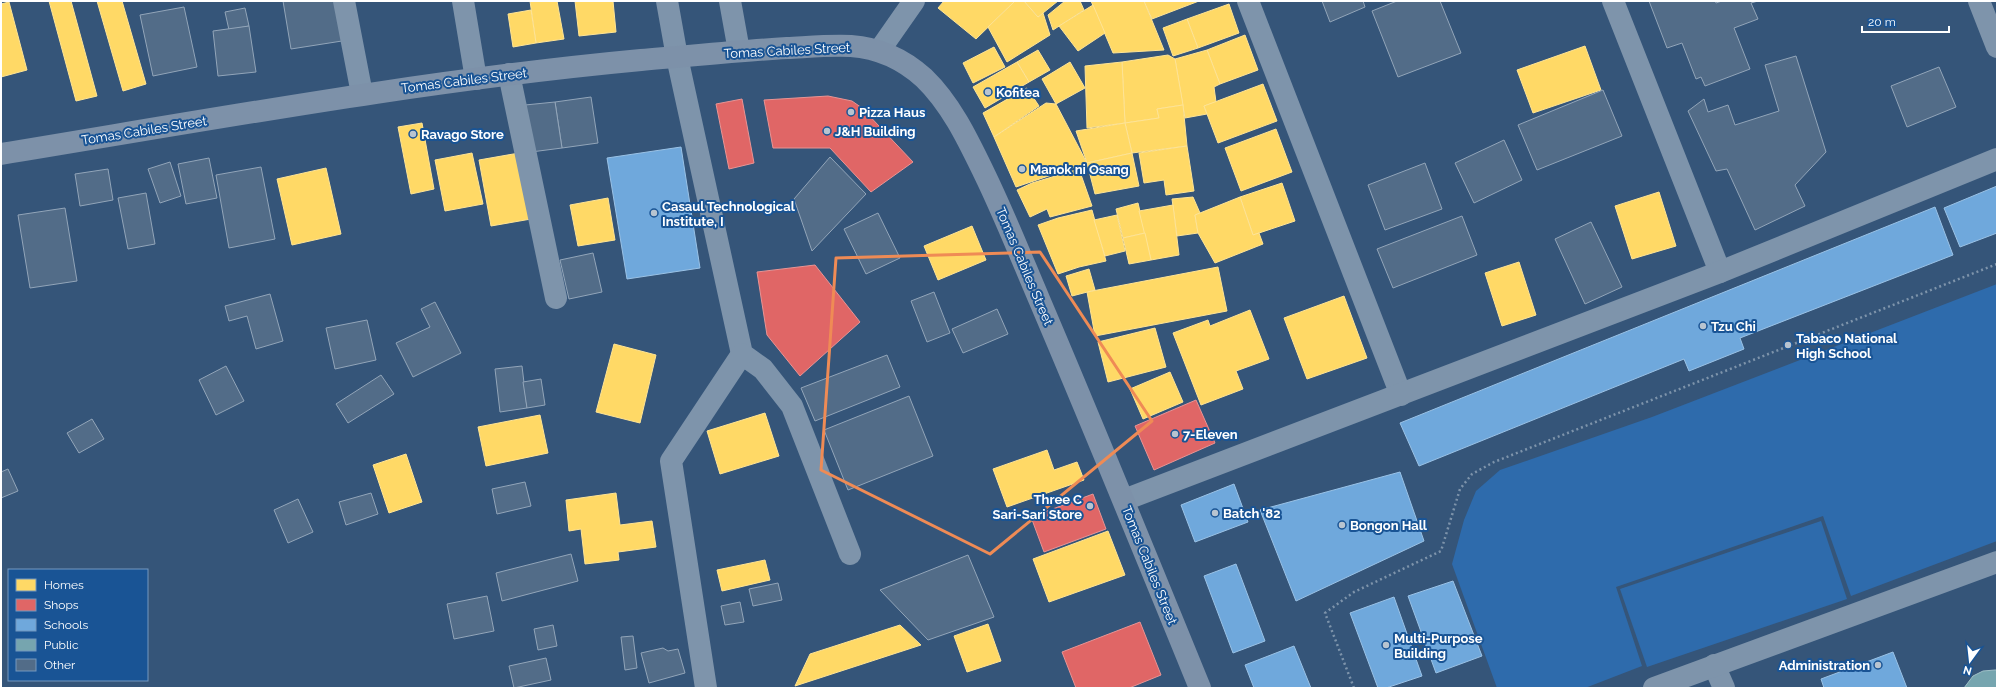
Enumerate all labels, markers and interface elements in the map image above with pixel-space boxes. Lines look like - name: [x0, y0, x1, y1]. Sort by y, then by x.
- scale bar: [1862, 8, 1949, 34]
- text: 20 m: [1868, 15, 1896, 29]
- street label: Tomas Cabiles Street: [723, 40, 851, 61]
- street label: Tomas Cabiles Street: [400, 65, 528, 96]
- place label: Kofitea: [996, 85, 1040, 100]
- marker: Kofitea: [983, 87, 993, 97]
- place label: Pizza Haus: [859, 105, 926, 120]
- marker: Pizza Haus: [846, 107, 856, 117]
- street label: Tomas Cabiles Street: [80, 113, 208, 148]
- place label: J&H Building: [835, 124, 916, 139]
- marker: J&H Building: [822, 126, 832, 136]
- place label: Ravago Store: [421, 127, 504, 142]
- marker: Ravago Store: [408, 129, 418, 139]
- place label: Manok ni Osang: [1030, 162, 1129, 177]
- marker: Manok ni Osang: [1017, 164, 1027, 174]
- place label: Casaul Technological Institute, I: [662, 199, 796, 229]
- street label: Tomas Cabiles Street: [993, 205, 1056, 328]
- marker: Casaul Technological Institute, I: [649, 208, 659, 218]
- place label: Tzu Chi: [1711, 319, 1756, 334]
- marker: Tzu Chi: [1698, 321, 1708, 331]
- place label: Tabaco National High School: [1796, 331, 1898, 361]
- marker: Tabaco National High School: [1783, 340, 1793, 350]
- place label: 7-Eleven: [1183, 427, 1238, 442]
- marker: 7-Eleven: [1170, 429, 1180, 439]
- place label: Three C Sari-Sari Store: [993, 492, 1082, 522]
- marker: Three C Sari-Sari Store: [1085, 501, 1095, 511]
- street label: Tomas Cabiles Street: [1119, 504, 1180, 627]
- place label: Batch '82: [1223, 506, 1280, 521]
- marker: Batch '82: [1210, 508, 1220, 518]
- place label: Bongon Hall: [1350, 518, 1428, 533]
- marker: Bongon Hall: [1337, 520, 1347, 530]
- legend: [8, 569, 148, 681]
- text: Homes: [44, 578, 84, 592]
- text: Shops: [44, 598, 79, 612]
- text: Schools: [44, 618, 88, 632]
- place label: Multi-Purpose Building: [1394, 631, 1483, 661]
- text: Public: [44, 638, 79, 652]
- marker: Multi-Purpose Building: [1381, 640, 1391, 650]
- north arrow: [1950, 641, 1990, 681]
- text: Other: [44, 658, 76, 672]
- place label: Administration: [1779, 658, 1870, 673]
- marker: Administration: [1873, 660, 1883, 670]
- text: N: [1962, 663, 1973, 678]

